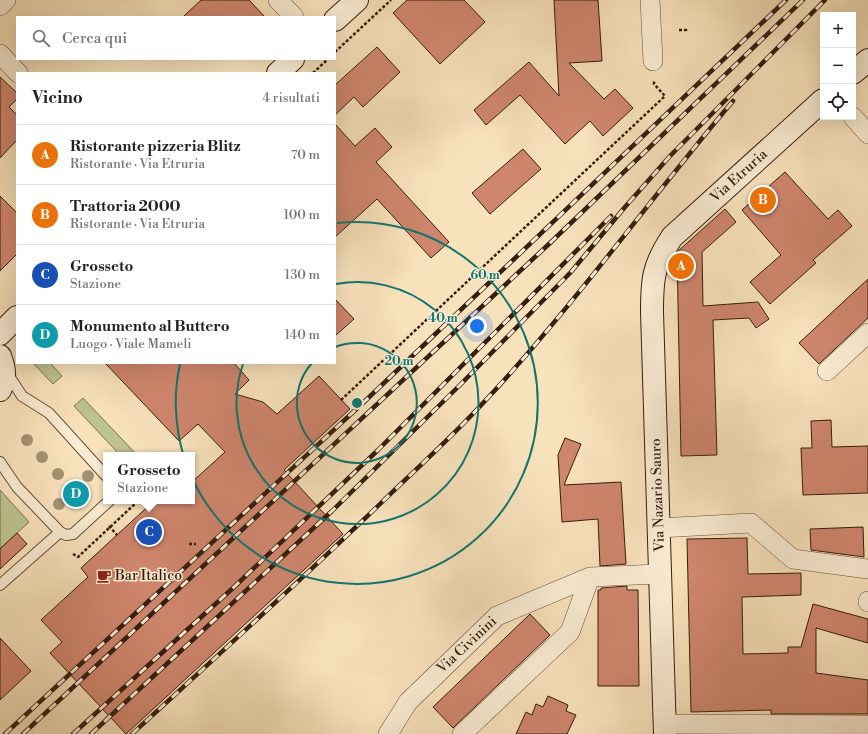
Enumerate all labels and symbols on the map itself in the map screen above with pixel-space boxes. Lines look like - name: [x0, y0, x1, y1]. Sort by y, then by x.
- street label: Via Etruria: [706, 145, 772, 207]
- pin: B: [750, 185, 776, 215]
- pin: A: [668, 251, 694, 281]
- text: 60 m: [470, 268, 500, 283]
- text: 40 m: [428, 311, 458, 326]
- your location: [467, 316, 487, 336]
- text: 20 m: [384, 354, 414, 369]
- centre of rings: [350, 396, 364, 410]
- street label: Via Nazario Sauro: [647, 438, 669, 553]
- pin: D: [63, 479, 89, 509]
- pin: C: [136, 517, 162, 547]
- place label: Bar Italico: [114, 567, 182, 585]
- cafe icon: Bar Italico: [96, 568, 112, 584]
- street label: Via Civinini: [432, 612, 501, 678]

